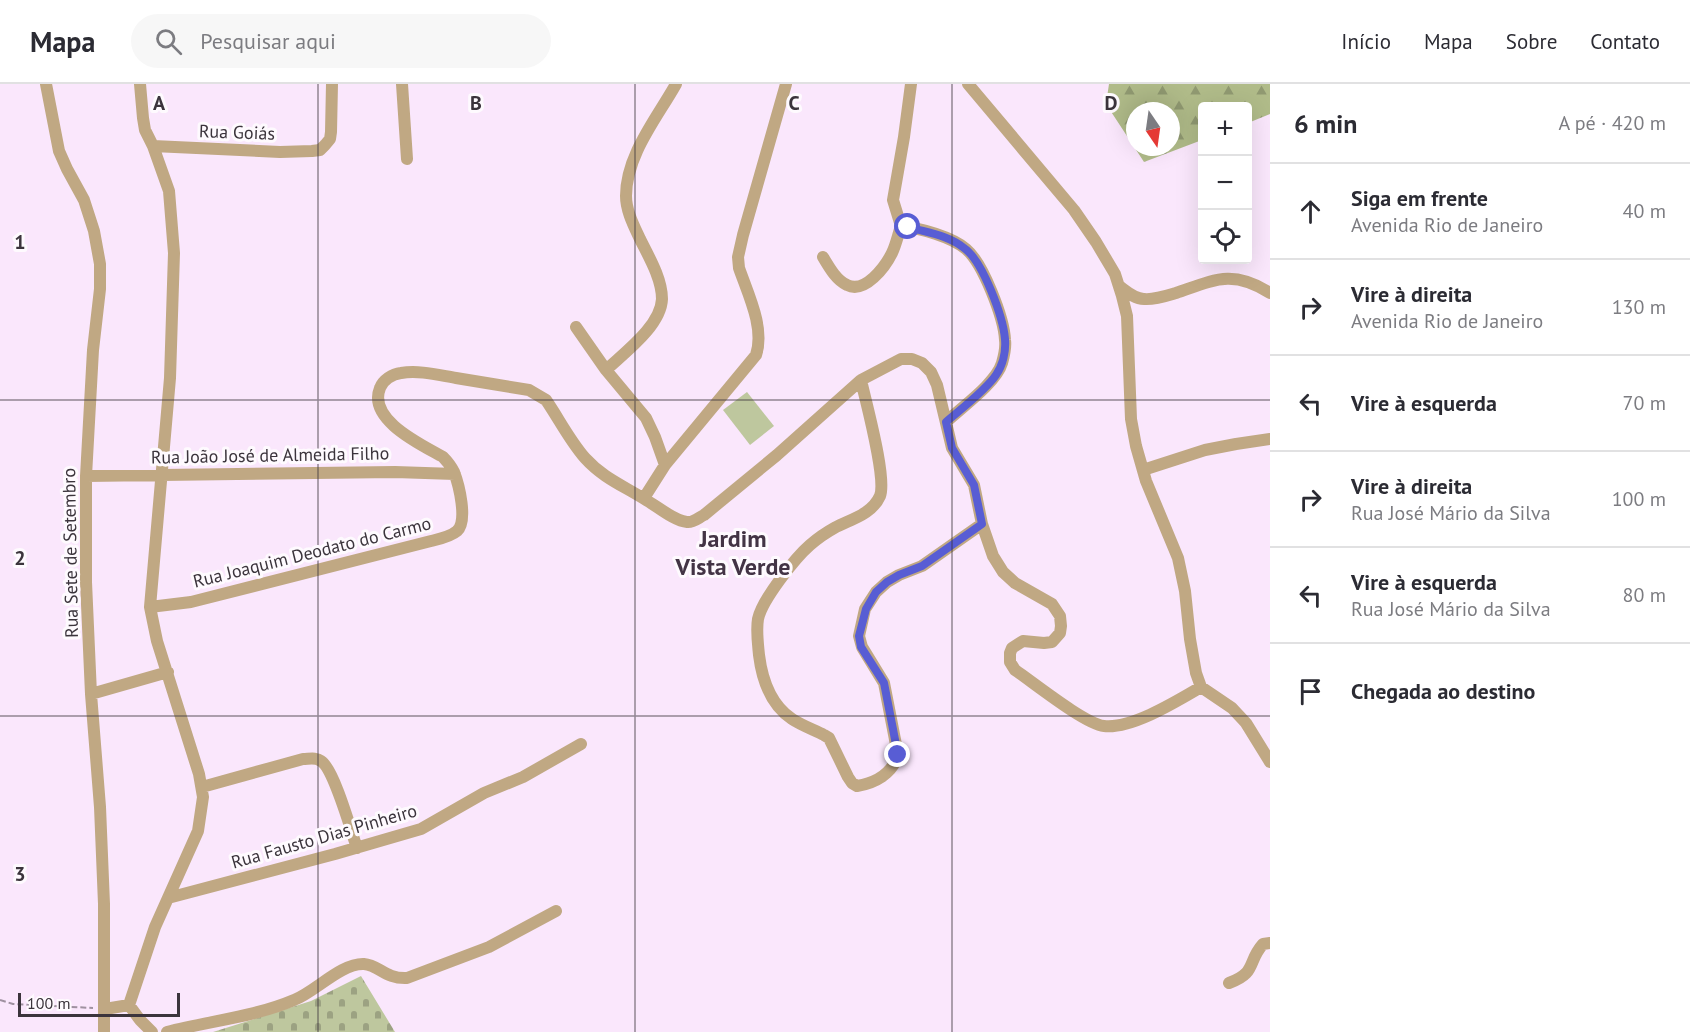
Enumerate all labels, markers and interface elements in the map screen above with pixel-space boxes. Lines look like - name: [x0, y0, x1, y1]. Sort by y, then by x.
- search box: [131, 14, 551, 68]
- text: Mapa: [30, 23, 95, 60]
- icon: search: [152, 25, 185, 58]
- text: Pesquisar aqui: [200, 27, 336, 55]
- text: Início: [1341, 28, 1391, 55]
- text: Mapa: [1424, 28, 1473, 55]
- text: Sobre: [1506, 28, 1557, 55]
- text: Contato: [1590, 28, 1660, 55]
- text: A: [153, 90, 166, 116]
- text: B: [470, 90, 482, 116]
- text: C: [788, 90, 800, 116]
- text: D: [1105, 90, 1118, 116]
- north arrow: [1126, 102, 1180, 156]
- map controls: [1198, 102, 1252, 264]
- button: +: [1198, 102, 1252, 156]
- text: 6 min: [1294, 107, 1357, 140]
- text: A pé · 420 m: [1559, 110, 1666, 136]
- street label: Rua Goiás: [199, 119, 275, 145]
- button: −: [1198, 156, 1252, 210]
- text: Siga em frente: [1351, 184, 1488, 212]
- icon: ahead: [1294, 195, 1327, 228]
- text: 40 m: [1623, 198, 1666, 224]
- button: locate: [1198, 210, 1252, 264]
- text: Avenida Rio de Janeiro: [1351, 212, 1543, 238]
- route start: [894, 213, 920, 239]
- text: 1: [14, 229, 26, 255]
- text: Vire à direita: [1351, 280, 1472, 308]
- icon: right: [1294, 291, 1327, 324]
- text: 130 m: [1612, 294, 1666, 320]
- text: Avenida Rio de Janeiro: [1351, 308, 1543, 334]
- icon: left: [1294, 387, 1327, 420]
- text: Vire à esquerda: [1351, 389, 1497, 417]
- text: 70 m: [1623, 390, 1666, 416]
- street label: Rua João José de Almeida Filho: [151, 441, 389, 469]
- street label: Rua Sete de Setembro: [57, 468, 83, 638]
- text: Vire à direita: [1351, 472, 1472, 500]
- icon: right: [1294, 483, 1327, 516]
- text: 100 m: [1612, 486, 1666, 512]
- text: Rua José Mário da Silva: [1351, 500, 1551, 526]
- street label: Rua Joaquim Deodato do Carmo: [191, 511, 433, 593]
- district label: Jardim Vista Verde: [674, 523, 791, 582]
- text: 2: [14, 545, 26, 571]
- text: Vire à esquerda: [1351, 568, 1497, 596]
- icon: left: [1294, 579, 1327, 612]
- text: 80 m: [1623, 582, 1666, 608]
- text: Rua José Mário da Silva: [1351, 596, 1551, 622]
- icon: arrive: [1294, 675, 1327, 708]
- text: Chegada ao destino: [1351, 677, 1535, 705]
- route end: [884, 741, 910, 767]
- street label: Rua Fausto Dias Pinheiro: [229, 798, 419, 874]
- text: 3: [14, 861, 26, 887]
- scale bar: [18, 990, 180, 1018]
- text: 100 m: [27, 993, 70, 1013]

